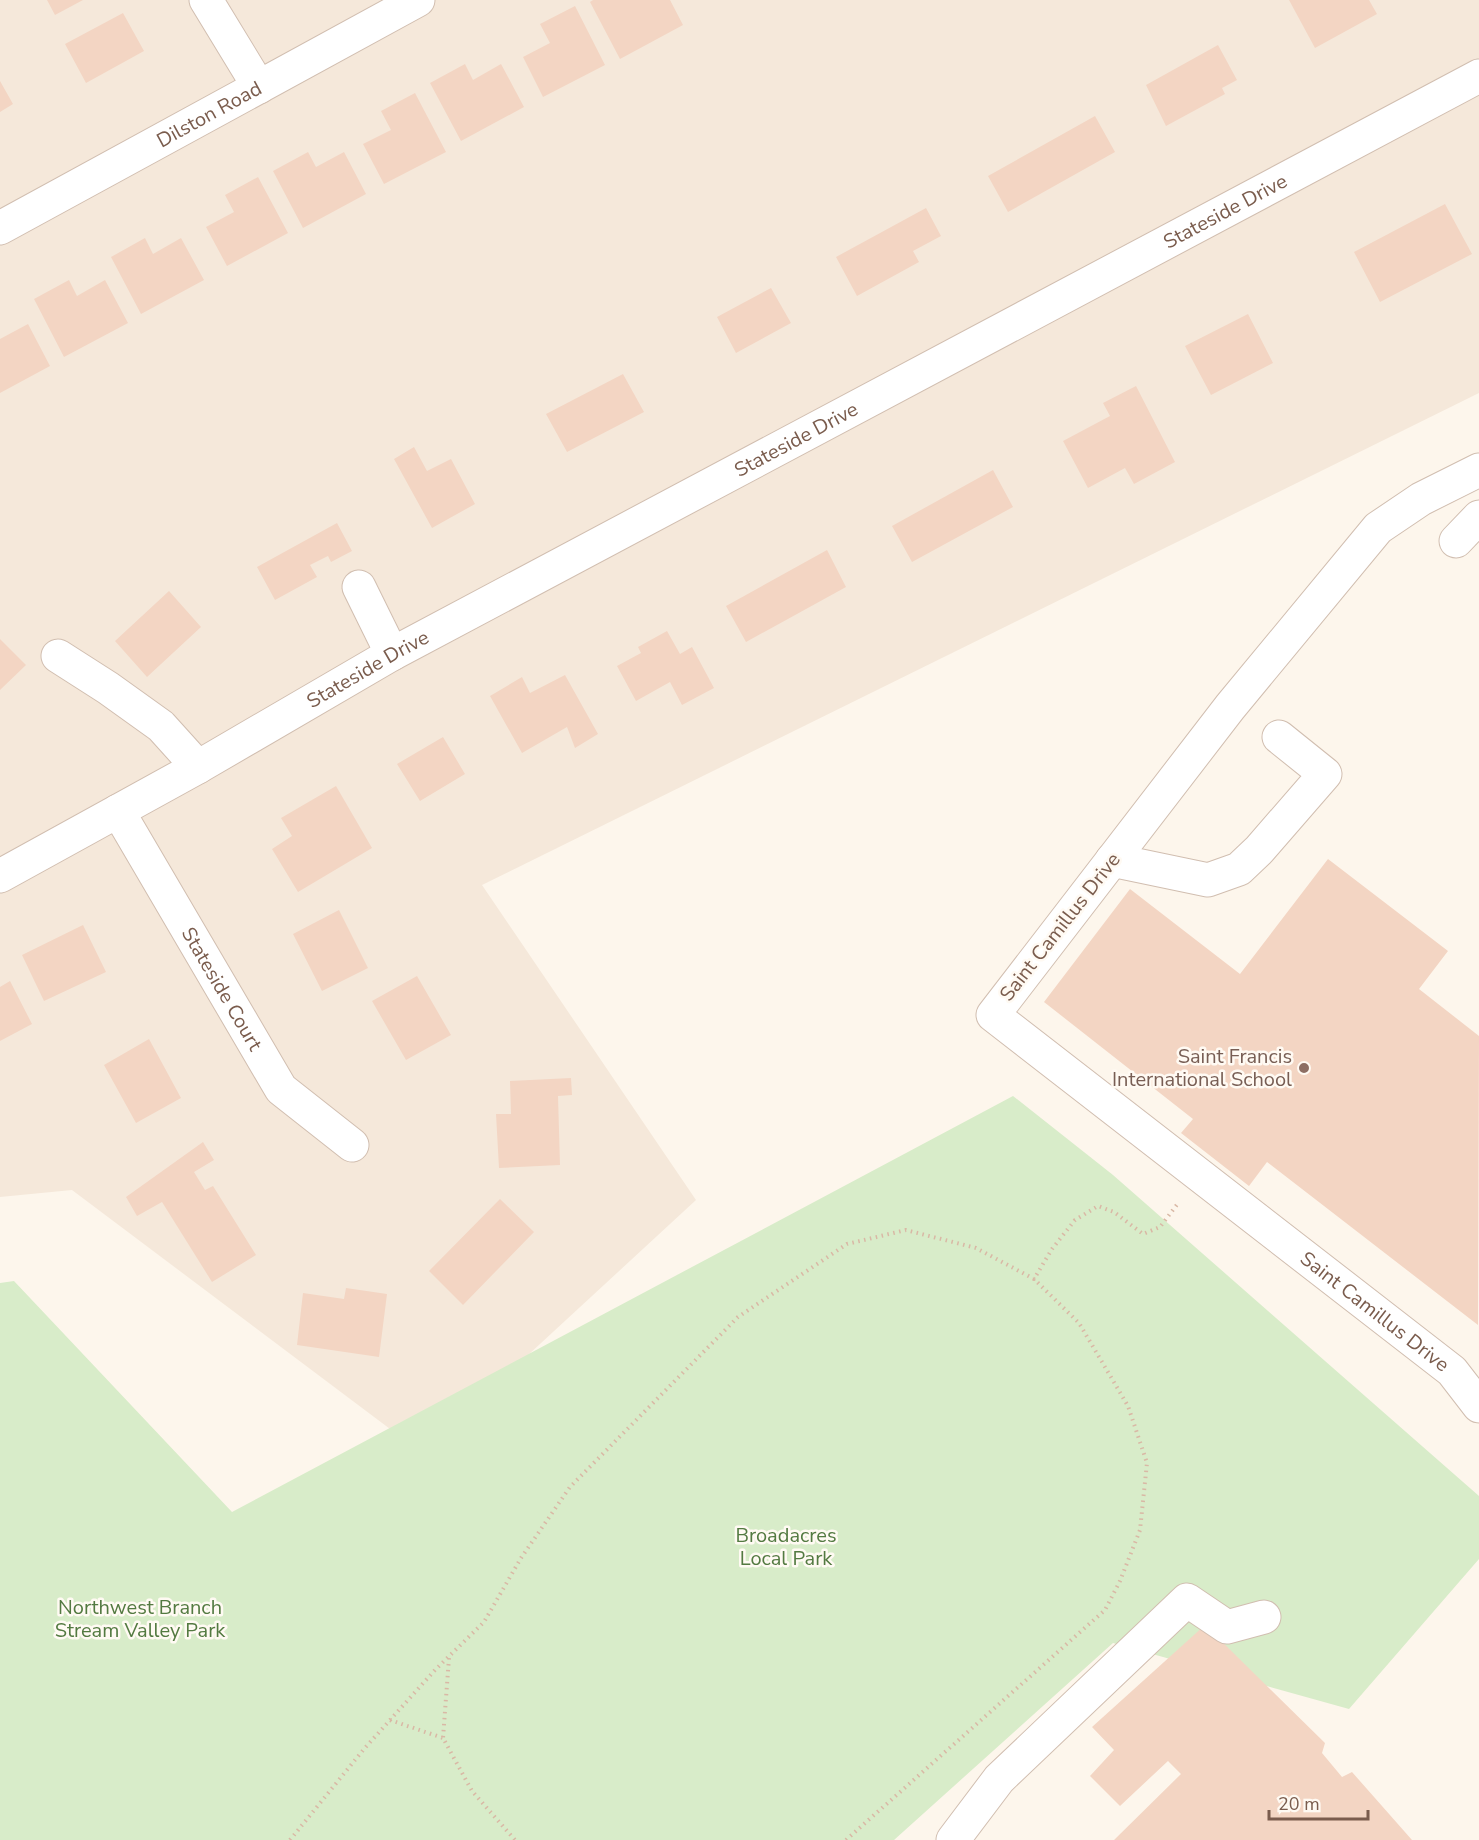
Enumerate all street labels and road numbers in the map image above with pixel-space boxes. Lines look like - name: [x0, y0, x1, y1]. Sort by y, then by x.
- street label: Dilston Road: [152, 74, 266, 154]
- street label: Stateside Drive: [1158, 167, 1292, 255]
- street label: Stateside Drive: [729, 395, 863, 483]
- street label: Stateside Drive: [302, 623, 433, 714]
- street label: Saint Camillus Drive: [993, 847, 1127, 1007]
- street label: Stateside Court: [175, 922, 269, 1056]
- street label: Saint Camillus Drive: [1295, 1245, 1455, 1378]

